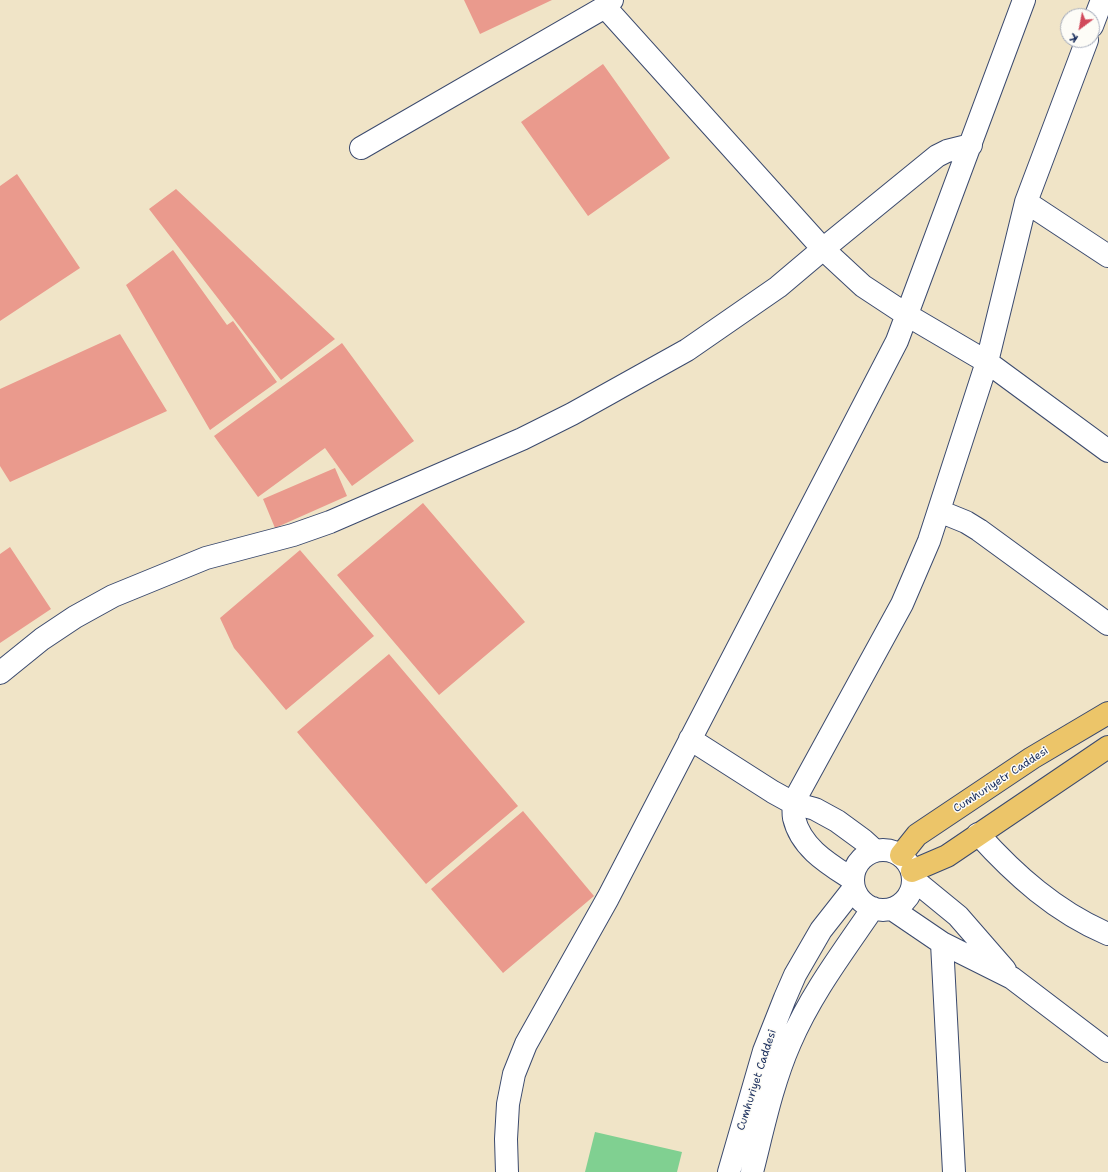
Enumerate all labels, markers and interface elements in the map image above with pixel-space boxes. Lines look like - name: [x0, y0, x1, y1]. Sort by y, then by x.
- north arrow: [1060, 8, 1100, 48]
- text: K: [1067, 29, 1081, 46]
- street label: Cumhuriyetr Caddesi: [951, 744, 1051, 816]
- street label: Cumhuriyet Caddesi: [734, 1028, 780, 1132]

